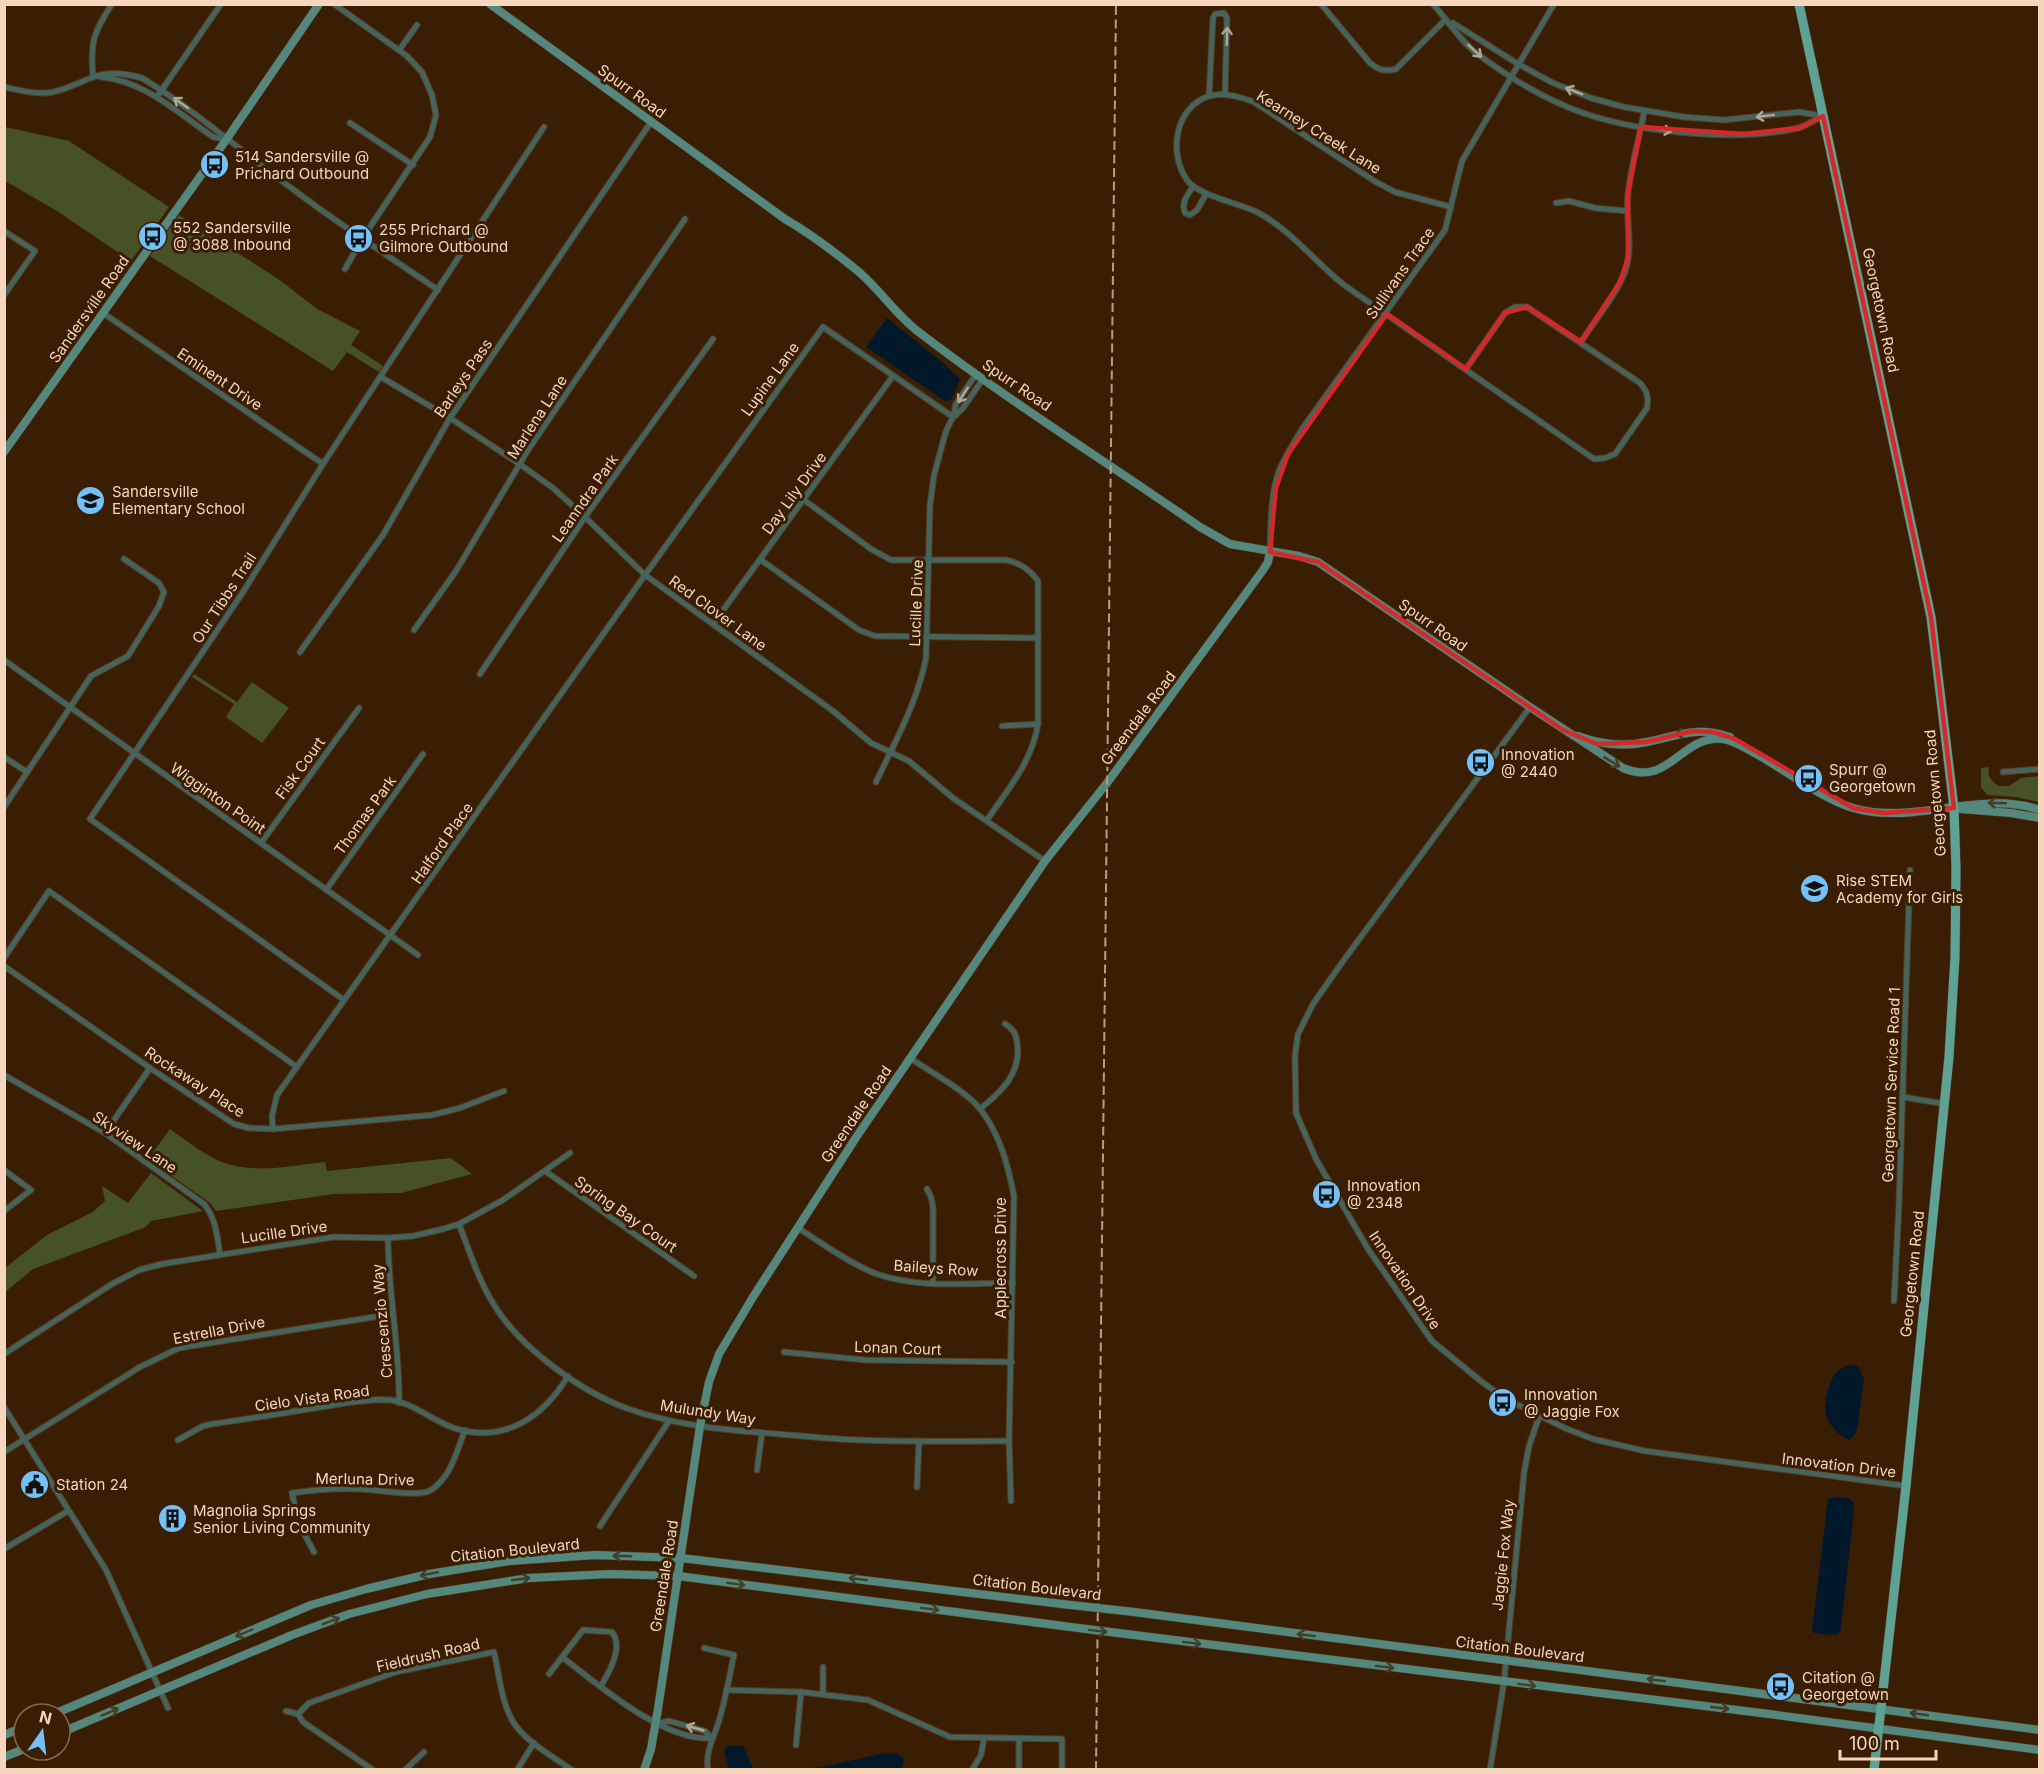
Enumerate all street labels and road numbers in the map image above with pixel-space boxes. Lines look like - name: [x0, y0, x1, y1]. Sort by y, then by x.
- street label: Spurr Road: [594, 60, 670, 122]
- street label: Kearney Creek Lane: [1253, 86, 1385, 178]
- street label: Sullivans Trace: [1361, 224, 1439, 322]
- street label: Georgetown Road: [1858, 246, 1904, 374]
- street label: Sandersville Road: [45, 252, 133, 366]
- street label: Barleys Pass: [430, 335, 496, 421]
- street label: Lupine Lane: [737, 338, 803, 420]
- street label: Eminent Drive: [174, 344, 266, 414]
- street label: Spurr Road: [979, 355, 1055, 415]
- street label: Marlena Lane: [503, 371, 571, 463]
- street label: Day Lily Drive: [758, 448, 830, 538]
- street label: Leanndra Park: [548, 450, 623, 546]
- street label: Our Tibbs Trail: [188, 549, 260, 647]
- street label: Lucille Drive: [905, 559, 927, 647]
- street label: Red Clover Lane: [665, 571, 771, 655]
- street label: Spurr Road: [1395, 594, 1471, 656]
- street label: Greendale Road: [1096, 667, 1180, 769]
- street label: Georgetown Road: [1920, 729, 1950, 857]
- street label: Fisk Court: [271, 733, 329, 803]
- street label: Wigginton Point: [167, 758, 269, 838]
- street label: Thomas Park: [330, 771, 401, 858]
- street label: Halford Place: [407, 799, 477, 887]
- street label: Georgetown Service Road 1: [1878, 987, 1904, 1183]
- street label: Rockaway Place: [141, 1043, 249, 1121]
- street label: Greendale Road: [816, 1062, 896, 1166]
- street label: Skyview Lane: [89, 1107, 181, 1177]
- street label: Spring Bay Court: [571, 1172, 681, 1256]
- street label: Applecross Drive: [991, 1197, 1010, 1319]
- street label: Georgetown Road: [1896, 1210, 1928, 1338]
- street label: Lucille Drive: [240, 1217, 328, 1247]
- street label: Innovation Drive: [1365, 1227, 1445, 1333]
- street label: Baileys Row: [893, 1256, 979, 1280]
- street label: Crescenzio Way: [367, 1262, 396, 1379]
- street label: Estrella Drive: [171, 1312, 267, 1348]
- street label: Lonan Court: [854, 1337, 942, 1359]
- street label: Cielo Vista Road: [253, 1381, 371, 1415]
- street label: Mulundy Way: [659, 1395, 758, 1429]
- street label: Innovation Drive: [1781, 1449, 1897, 1481]
- street label: Merluna Drive: [315, 1469, 415, 1489]
- street label: Jaggie Fox Way: [1488, 1498, 1518, 1612]
- street label: Greendale Road: [646, 1519, 682, 1633]
- street label: Citation Boulevard: [449, 1534, 581, 1566]
- street label: Citation Boulevard: [971, 1570, 1103, 1604]
- street label: Citation Boulevard: [1454, 1632, 1586, 1666]
- street label: Fieldrush Road: [374, 1634, 482, 1676]

